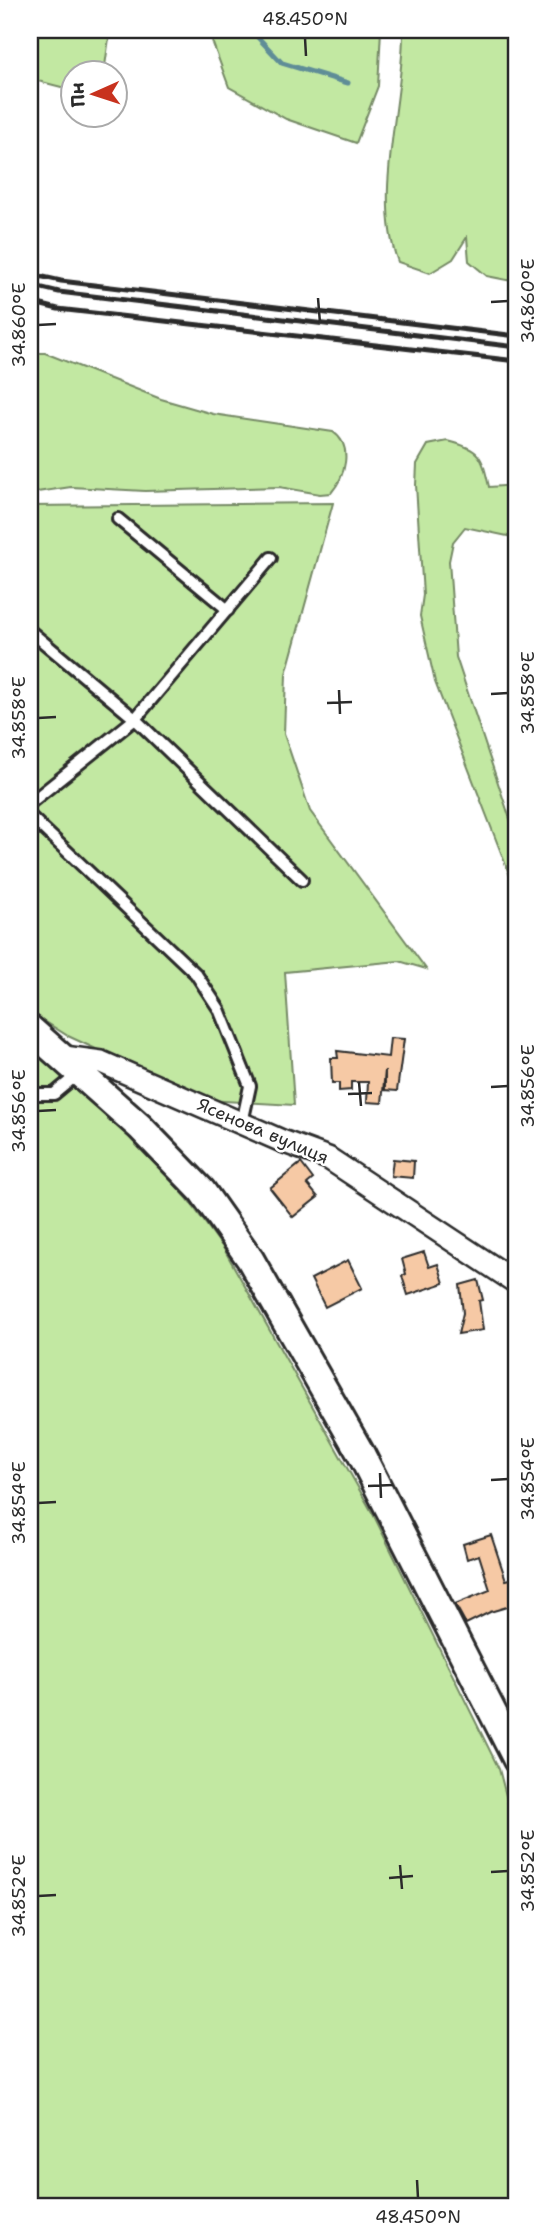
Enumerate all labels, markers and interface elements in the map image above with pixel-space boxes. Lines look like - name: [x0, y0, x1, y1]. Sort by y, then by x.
- text: 48.450°N: [262, 7, 348, 31]
- north arrow: [60, 60, 130, 130]
- text: Пн: [64, 82, 91, 108]
- text: 34.860°E: [516, 258, 540, 344]
- text: 34.860°E: [7, 282, 31, 368]
- text: 34.858°E: [516, 651, 540, 735]
- text: 34.858°E: [7, 676, 31, 760]
- text: 34.856°E: [516, 1044, 540, 1128]
- text: 34.856°E: [7, 1069, 31, 1153]
- street label: Ясенова вулиця: [194, 1092, 332, 1170]
- text: 34.854°E: [516, 1437, 540, 1521]
- text: 34.854°E: [7, 1461, 31, 1545]
- text: 34.852°E: [516, 1829, 540, 1913]
- text: 34.852°E: [7, 1854, 31, 1938]
- text: 48.450°N: [375, 2205, 461, 2229]

